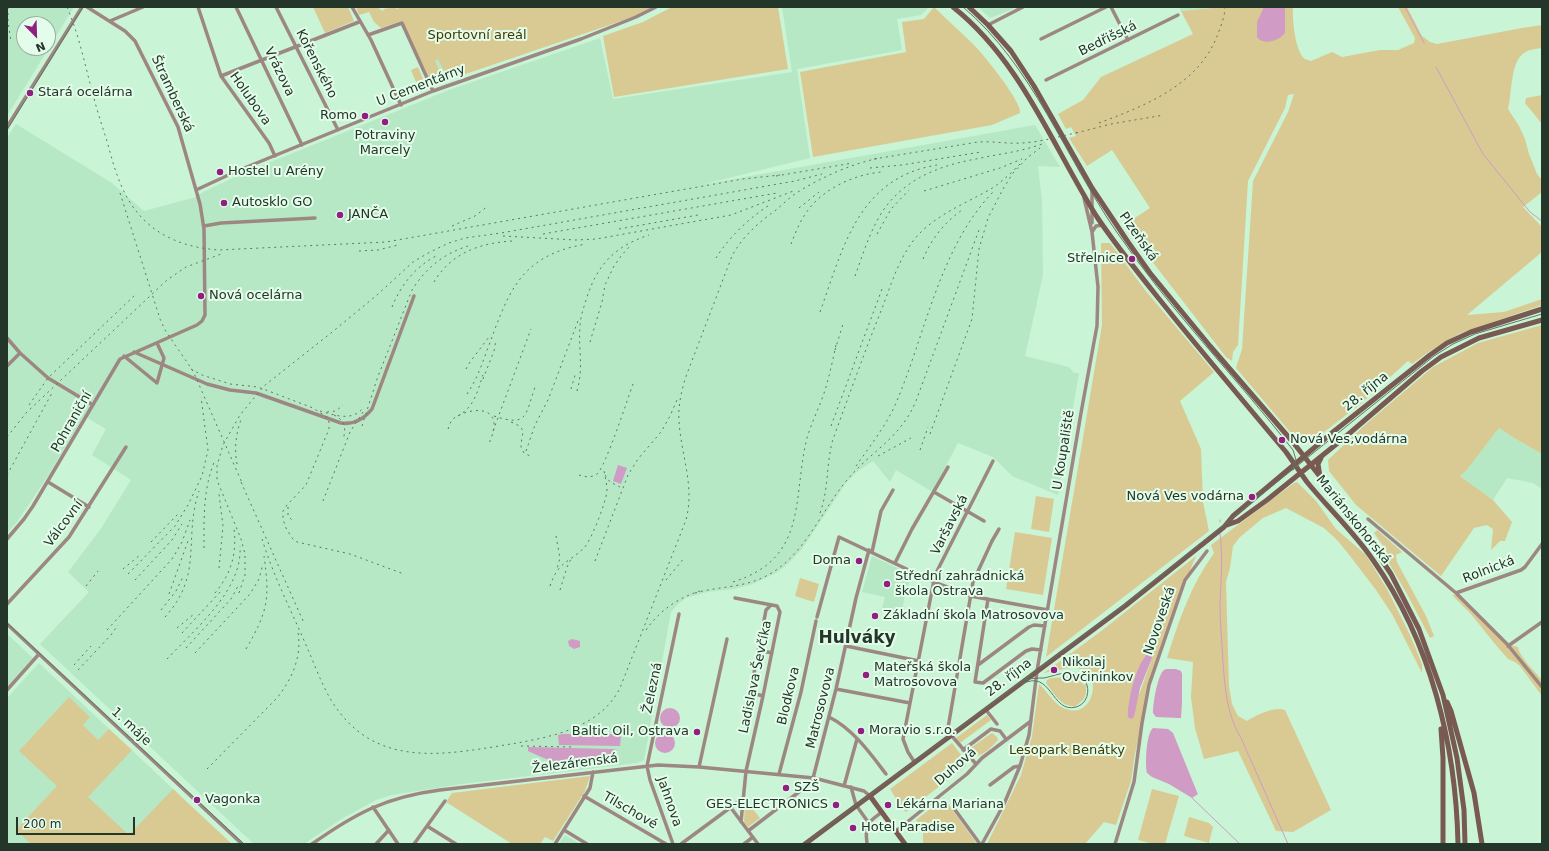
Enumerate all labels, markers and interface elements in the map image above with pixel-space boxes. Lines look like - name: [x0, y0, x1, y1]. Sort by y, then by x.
- north arrow: [16, 16, 56, 56]
- street label: Bedřišská: [1076, 18, 1140, 60]
- street label: Kořenského: [292, 27, 340, 101]
- park label: Sportovní areál: [427, 28, 527, 44]
- text: N: [34, 39, 47, 54]
- street label: Vrázova: [260, 45, 298, 99]
- street label: Štramberská: [147, 53, 197, 135]
- street label: U Cementárny: [374, 62, 468, 110]
- street label: Holubova: [226, 69, 274, 129]
- place label: Stará ocelárna: [38, 85, 133, 101]
- marker: Stará ocelárna: [25, 88, 35, 98]
- place label: Romo: [320, 108, 357, 124]
- marker: Romo: [360, 111, 370, 121]
- marker: Potraviny Marcely: [380, 117, 390, 127]
- place label: Potraviny Marcely: [355, 128, 415, 159]
- place label: Hostel u Arény: [228, 164, 324, 180]
- marker: Hostel u Arény: [215, 167, 225, 177]
- place label: Autosklo GO: [232, 195, 312, 211]
- marker: Autosklo GO: [219, 198, 229, 208]
- place label: JANČA: [348, 207, 388, 223]
- street label: Plzeňská: [1115, 209, 1161, 265]
- marker: JANČA: [335, 210, 345, 220]
- place label: Střelnice: [1067, 251, 1124, 267]
- marker: Střelnice: [1127, 254, 1137, 264]
- place label: Nová ocelárna: [209, 288, 302, 304]
- marker: Nová ocelárna: [196, 291, 206, 301]
- street label: 28. října: [1340, 369, 1392, 415]
- street label: Pohraniční: [48, 389, 96, 455]
- street label: U Koupaliště: [1050, 409, 1078, 491]
- place label: Nová Ves,vodárna: [1290, 432, 1407, 448]
- marker: Nová Ves,vodárna: [1277, 435, 1287, 445]
- street label: Mariánskohorská: [1312, 472, 1394, 568]
- place label: Nová Ves vodárna: [1127, 489, 1244, 505]
- street label: Varšavská: [928, 492, 972, 558]
- marker: Nová Ves vodárna: [1247, 492, 1257, 502]
- street label: Válcovní: [41, 498, 87, 550]
- place label: Doma: [812, 553, 851, 569]
- street label: Rolnická: [1461, 553, 1517, 587]
- marker: Doma: [854, 556, 864, 566]
- place label: Střední zahradnická škola Ostrava: [895, 569, 1024, 600]
- marker: Střední zahradnická škola Ostrava: [882, 579, 892, 589]
- street label: Novoveská: [1141, 585, 1179, 657]
- place label: Základní škola Matrosovova: [883, 608, 1064, 624]
- marker: Základní škola Matrosovova: [870, 611, 880, 621]
- street label: Ladislava Ševčíka: [736, 619, 776, 735]
- district label: Hulváky: [818, 629, 896, 649]
- place label: Nikolaj Ovčininkov: [1062, 655, 1133, 686]
- street label: 28. října: [983, 656, 1035, 700]
- place label: Mateřská škola Matrosovova: [874, 660, 971, 691]
- street label: Železná: [640, 661, 666, 715]
- street label: Blodkova: [775, 665, 803, 727]
- marker: Nikolaj Ovčininkov: [1049, 665, 1059, 675]
- street label: Matrosovova: [803, 666, 839, 750]
- marker: Mateřská škola Matrosovova: [861, 670, 871, 680]
- street label: 1. máje: [108, 705, 154, 749]
- place label: Moravio s.r.o.: [869, 723, 956, 739]
- place label: Baltic Oil, Ostrava: [572, 724, 689, 740]
- marker: Moravio s.r.o.: [856, 726, 866, 736]
- marker: Baltic Oil, Ostrava: [692, 727, 702, 737]
- park label: Lesopark Benátky: [1009, 743, 1125, 759]
- street label: Duhová: [932, 745, 980, 789]
- street label: Železárenská: [531, 751, 619, 777]
- street label: Jahnova: [653, 775, 685, 829]
- place label: SZŠ: [794, 780, 819, 796]
- marker: SZŠ: [781, 783, 791, 793]
- street label: Tilschové: [600, 789, 660, 833]
- place label: Vagonka: [205, 792, 261, 808]
- marker: Vagonka: [192, 795, 202, 805]
- place label: GES-ELECTRONICS: [706, 797, 828, 813]
- place label: Lékárna Mariana: [896, 797, 1004, 813]
- marker: GES-ELECTRONICS: [831, 800, 841, 810]
- marker: Lékárna Mariana: [883, 800, 893, 810]
- scale bar: [18, 809, 137, 835]
- text: 200 m: [23, 817, 61, 831]
- place label: Hotel Paradise: [861, 820, 955, 836]
- marker: Hotel Paradise: [848, 823, 858, 833]

